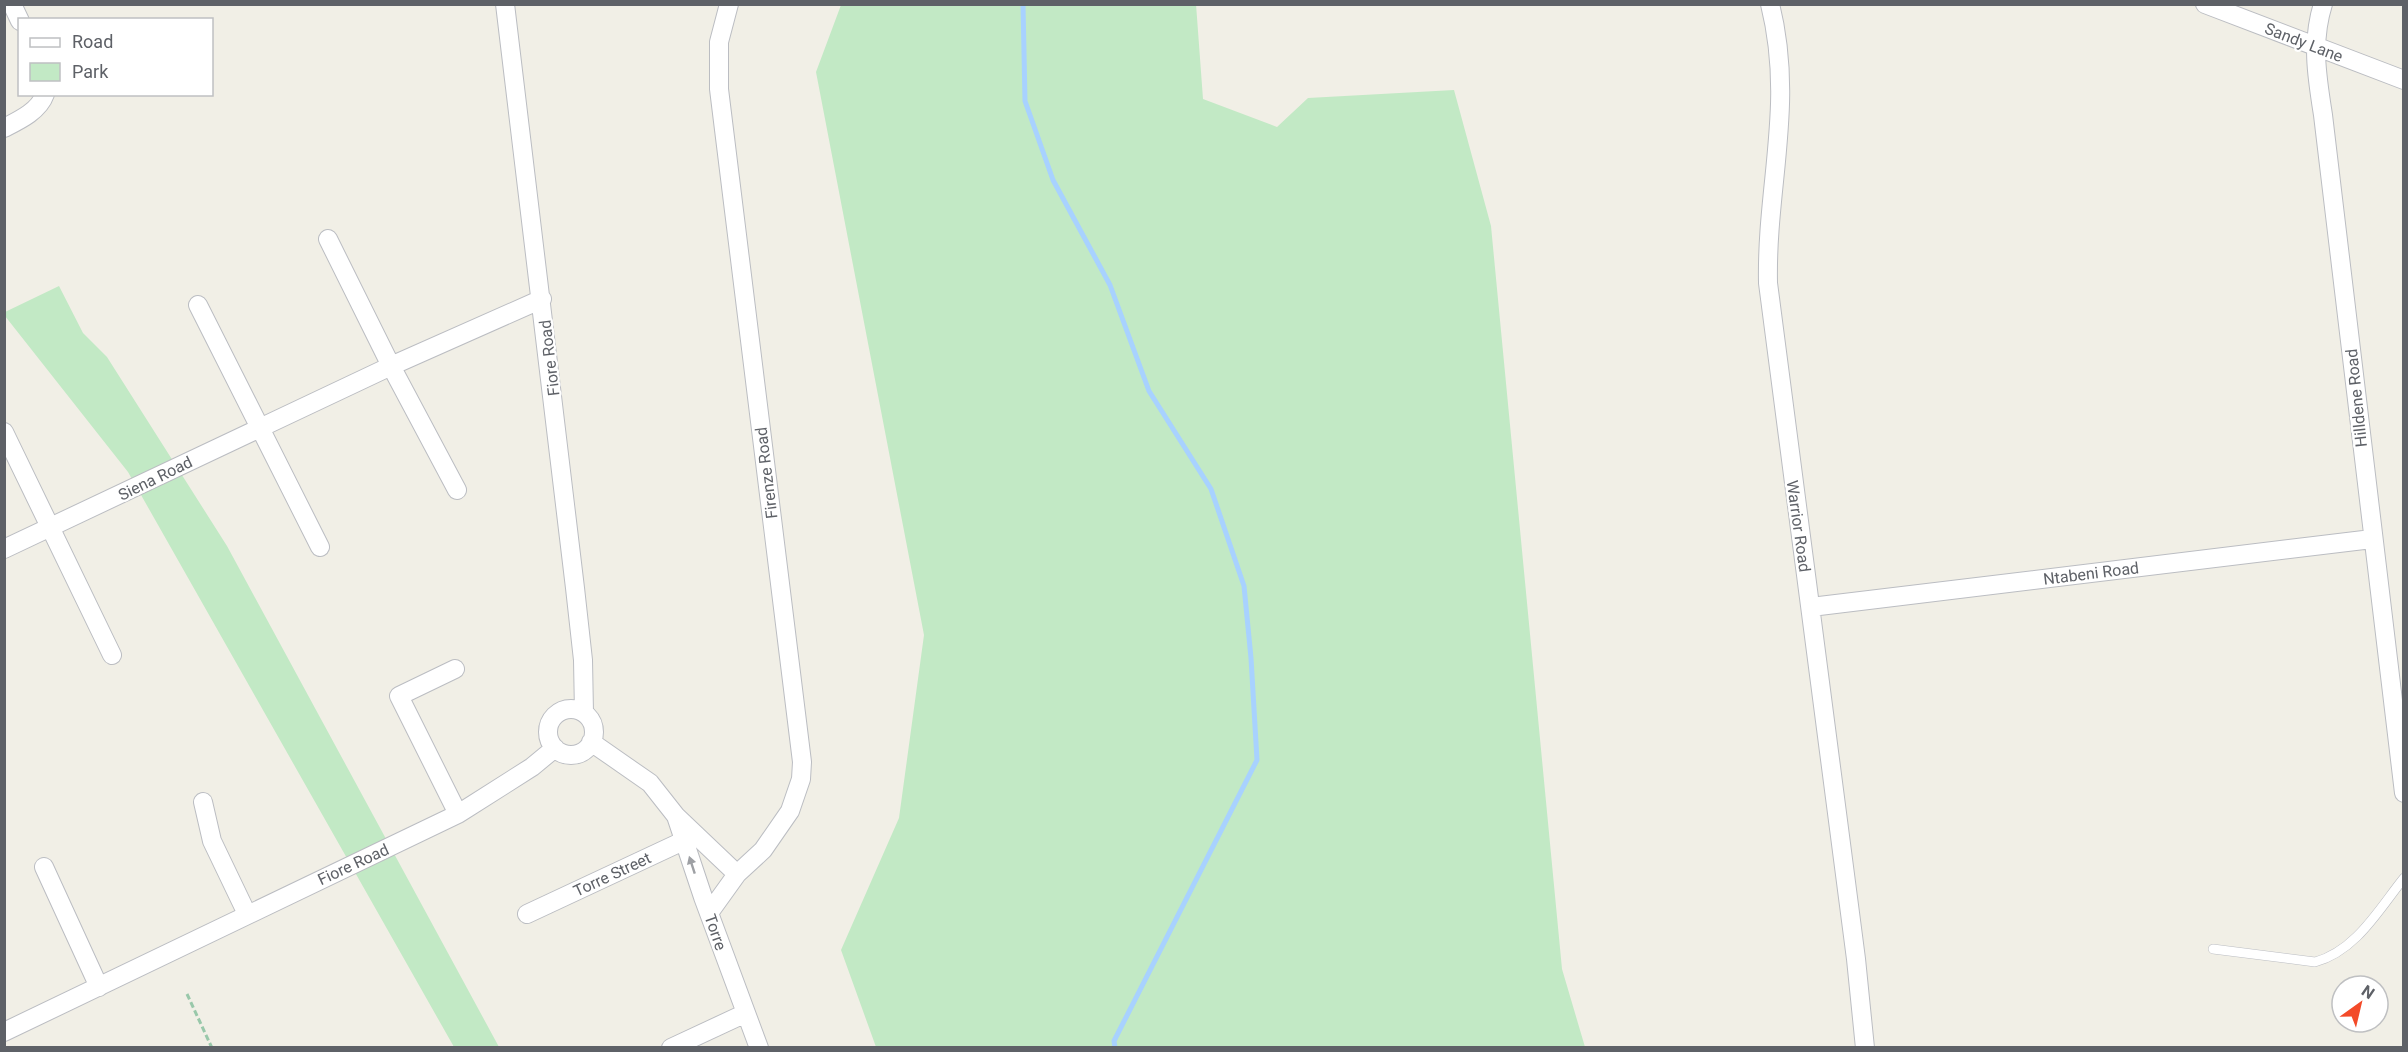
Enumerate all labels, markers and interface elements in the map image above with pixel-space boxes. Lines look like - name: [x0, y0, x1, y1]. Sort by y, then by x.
- legend: [18, 18, 213, 96]
- street label: Sandy Lane: [2262, 19, 2346, 66]
- text: Road: [72, 31, 113, 52]
- text: Park: [72, 61, 109, 82]
- street label: Fiore Road: [535, 319, 564, 397]
- street label: Hilldene Road: [2342, 348, 2371, 448]
- street label: Firenze Road: [751, 426, 782, 520]
- street label: Siena Road: [115, 452, 195, 505]
- street label: Warrior Road: [1783, 479, 1814, 573]
- street label: Ntabeni Road: [2042, 558, 2140, 589]
- street label: Fiore Road: [315, 840, 392, 889]
- street label: Torre Street: [570, 848, 654, 901]
- one-way arrow: [687, 856, 697, 874]
- street label: Torre: [701, 912, 731, 953]
- north arrow: [2330, 974, 2390, 1034]
- text: N: [2358, 981, 2378, 1003]

